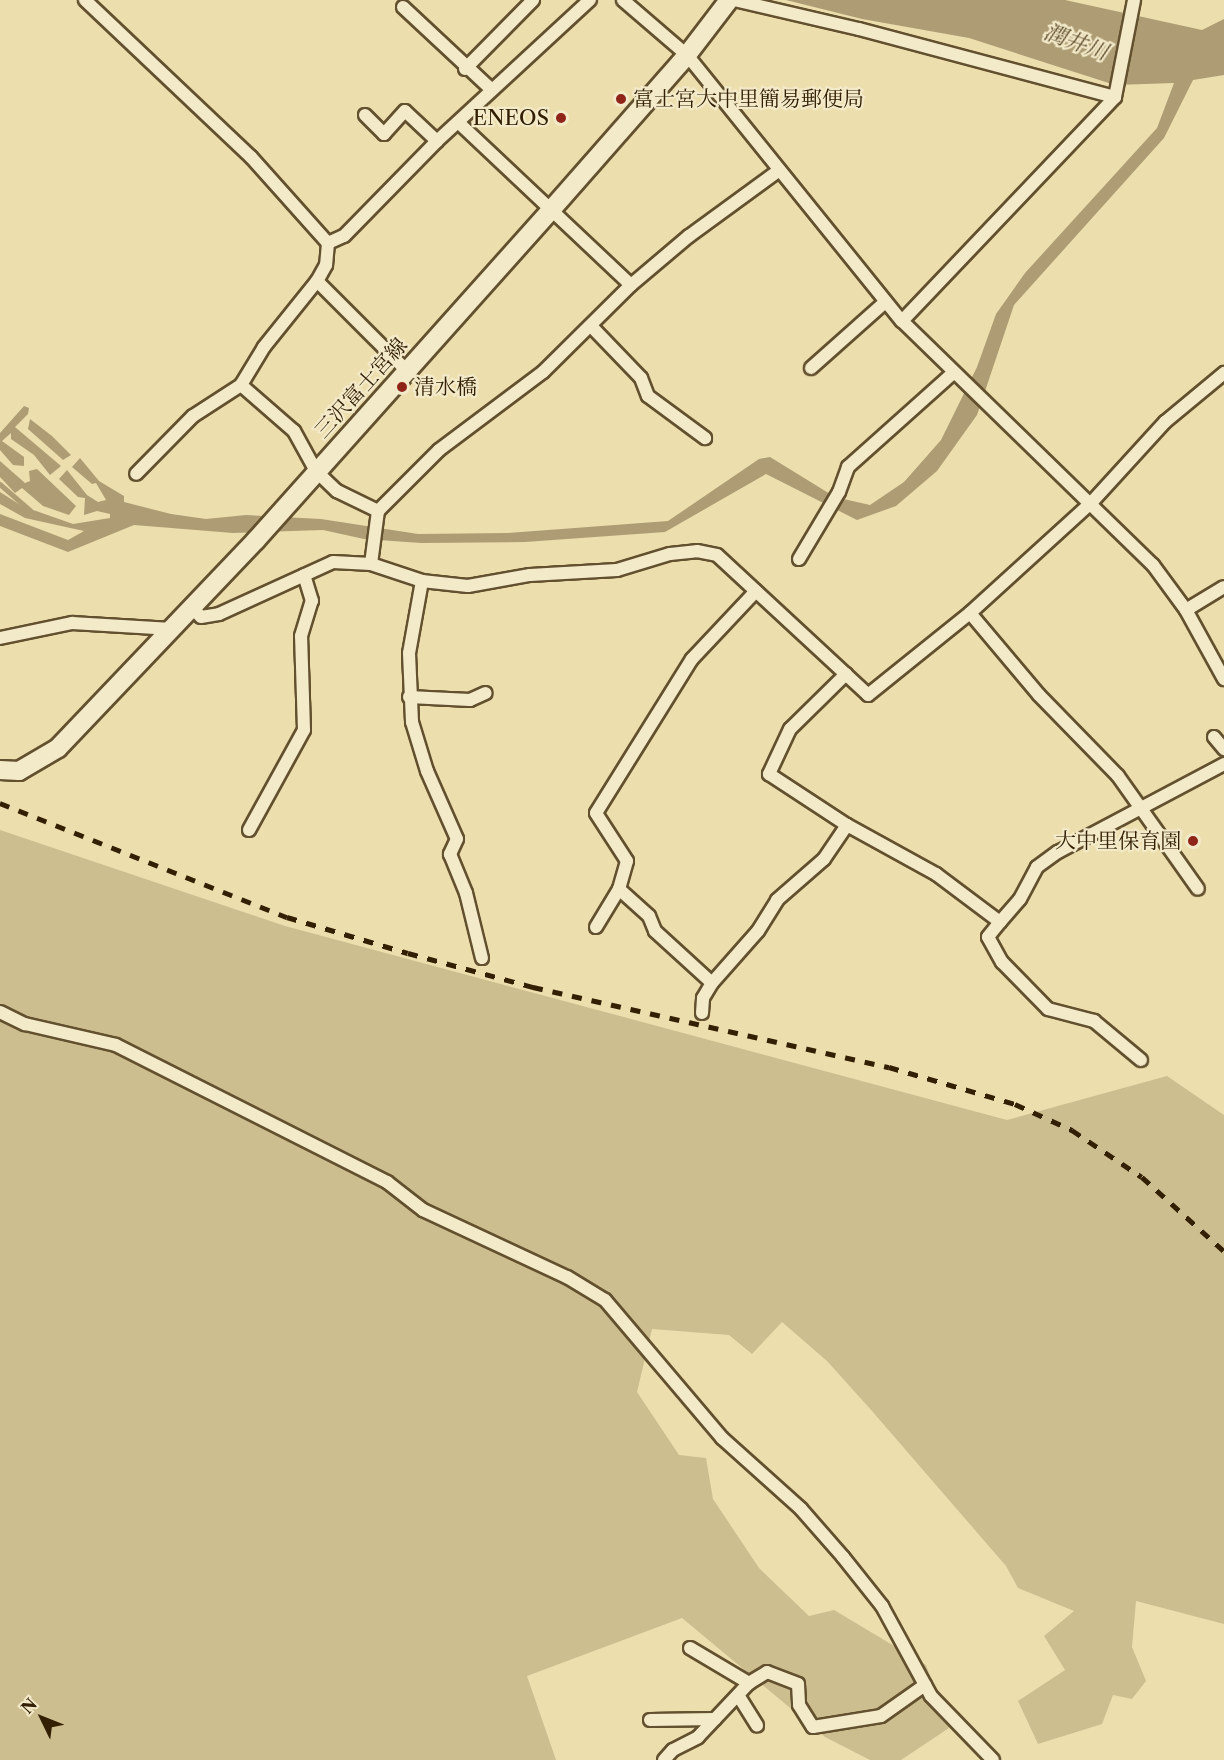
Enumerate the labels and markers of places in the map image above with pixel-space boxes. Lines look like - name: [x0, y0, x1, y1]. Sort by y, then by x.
- place label: 富士宮大中里簡易郵便局: [633, 86, 864, 112]
- marker: 富士宮大中里簡易郵便局: [614, 92, 628, 106]
- place label: ENEOS: [473, 105, 549, 131]
- marker: ENEOS: [554, 111, 568, 125]
- place label: 清水橋: [414, 374, 477, 400]
- marker: 清水橋: [395, 380, 409, 394]
- place label: 大中里保育園: [1055, 828, 1181, 854]
- marker: 大中里保育園: [1186, 834, 1200, 848]

